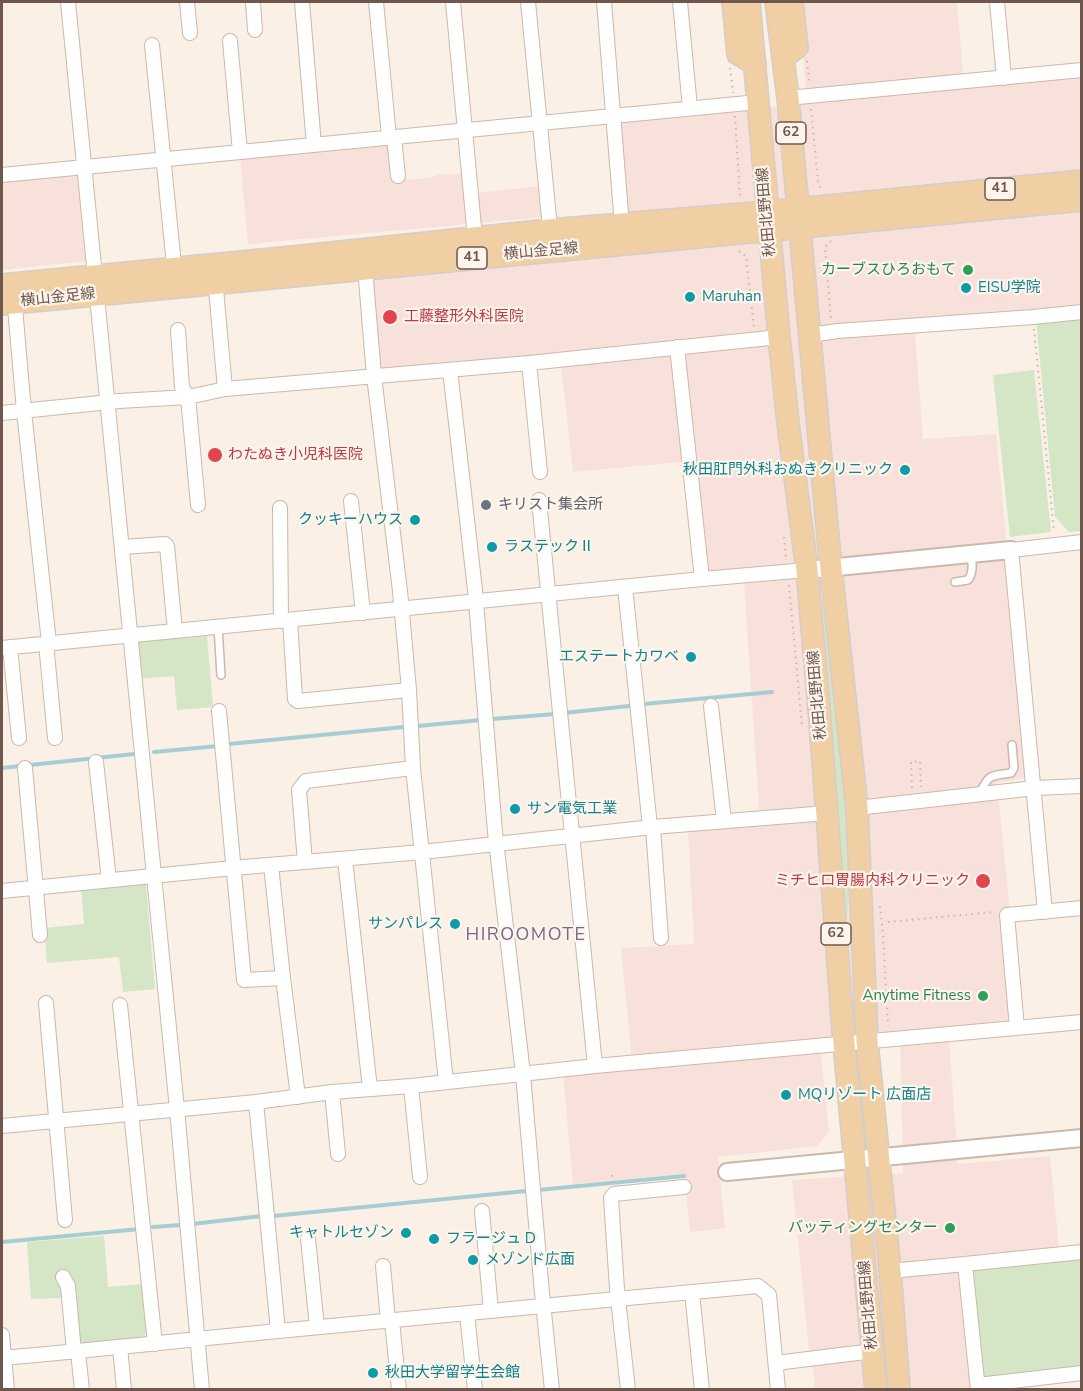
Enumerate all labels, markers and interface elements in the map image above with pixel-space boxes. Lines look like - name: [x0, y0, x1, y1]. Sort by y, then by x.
- road number: 62: [776, 122, 806, 144]
- street label: 秋田北野田線: [754, 166, 780, 258]
- road number: 41: [985, 178, 1015, 200]
- street label: 横山金足線: [503, 240, 579, 264]
- road number: 41: [457, 247, 487, 269]
- place label: カーブスひろおもて: [821, 261, 956, 279]
- marker: カーブスひろおもて: [961, 263, 975, 277]
- place label: EISU学院: [978, 279, 1041, 297]
- marker: EISU学院: [959, 281, 973, 295]
- street label: 横山金足線: [20, 285, 96, 311]
- place label: Maruhan: [702, 288, 762, 306]
- marker: Maruhan: [683, 290, 697, 304]
- marker: 工藤整形外科医院: [381, 308, 399, 326]
- place label: 工藤整形外科医院: [404, 308, 524, 326]
- marker: わたぬき小児科医院: [206, 446, 224, 464]
- place label: わたぬき小児科医院: [228, 446, 363, 464]
- place label: 秋田肛門外科おぬきクリニック: [683, 461, 893, 479]
- marker: 秋田肛門外科おぬきクリニック: [898, 463, 912, 477]
- place label: キリスト集会所: [498, 496, 603, 514]
- marker: キリスト集会所: [479, 498, 493, 512]
- place label: クッキーハウス: [298, 511, 403, 529]
- marker: クッキーハウス: [408, 513, 422, 527]
- place label: ラステックⅡ: [504, 538, 594, 556]
- marker: ラステックⅡ: [485, 540, 499, 554]
- place label: エステートカワベ: [559, 648, 679, 666]
- street label: 秋田北野田線: [805, 649, 831, 741]
- marker: エステートカワベ: [684, 650, 698, 664]
- place label: サン電気工業: [527, 800, 617, 818]
- marker: サン電気工業: [508, 802, 522, 816]
- place label: ミチヒロ胃腸内科クリニック: [775, 872, 970, 890]
- marker: ミチヒロ胃腸内科クリニック: [974, 872, 992, 890]
- place label: サンパレス: [368, 915, 443, 933]
- marker: サンパレス: [448, 917, 462, 931]
- road number: 62: [821, 923, 851, 945]
- district label: HIROOMOTE: [465, 925, 587, 947]
- place label: Anytime Fitness: [862, 987, 971, 1005]
- marker: Anytime Fitness: [976, 989, 990, 1003]
- place label: MQリゾート 広面店: [798, 1086, 931, 1104]
- marker: MQリゾート 広面店: [779, 1088, 793, 1102]
- place label: バッティングセンター: [788, 1219, 938, 1237]
- marker: バッティングセンター: [943, 1221, 957, 1235]
- place label: キャトルセゾン: [289, 1224, 394, 1242]
- marker: キャトルセゾン: [399, 1226, 413, 1240]
- place label: フラージュ D: [446, 1230, 536, 1248]
- marker: フラージュ D: [427, 1232, 441, 1246]
- place label: メゾンド広面: [485, 1251, 575, 1269]
- marker: メゾンド広面: [466, 1253, 480, 1267]
- street label: 秋田北野田線: [856, 1259, 882, 1351]
- place label: 秋田大学留学生会館: [385, 1364, 520, 1382]
- marker: 秋田大学留学生会館: [366, 1366, 380, 1380]

